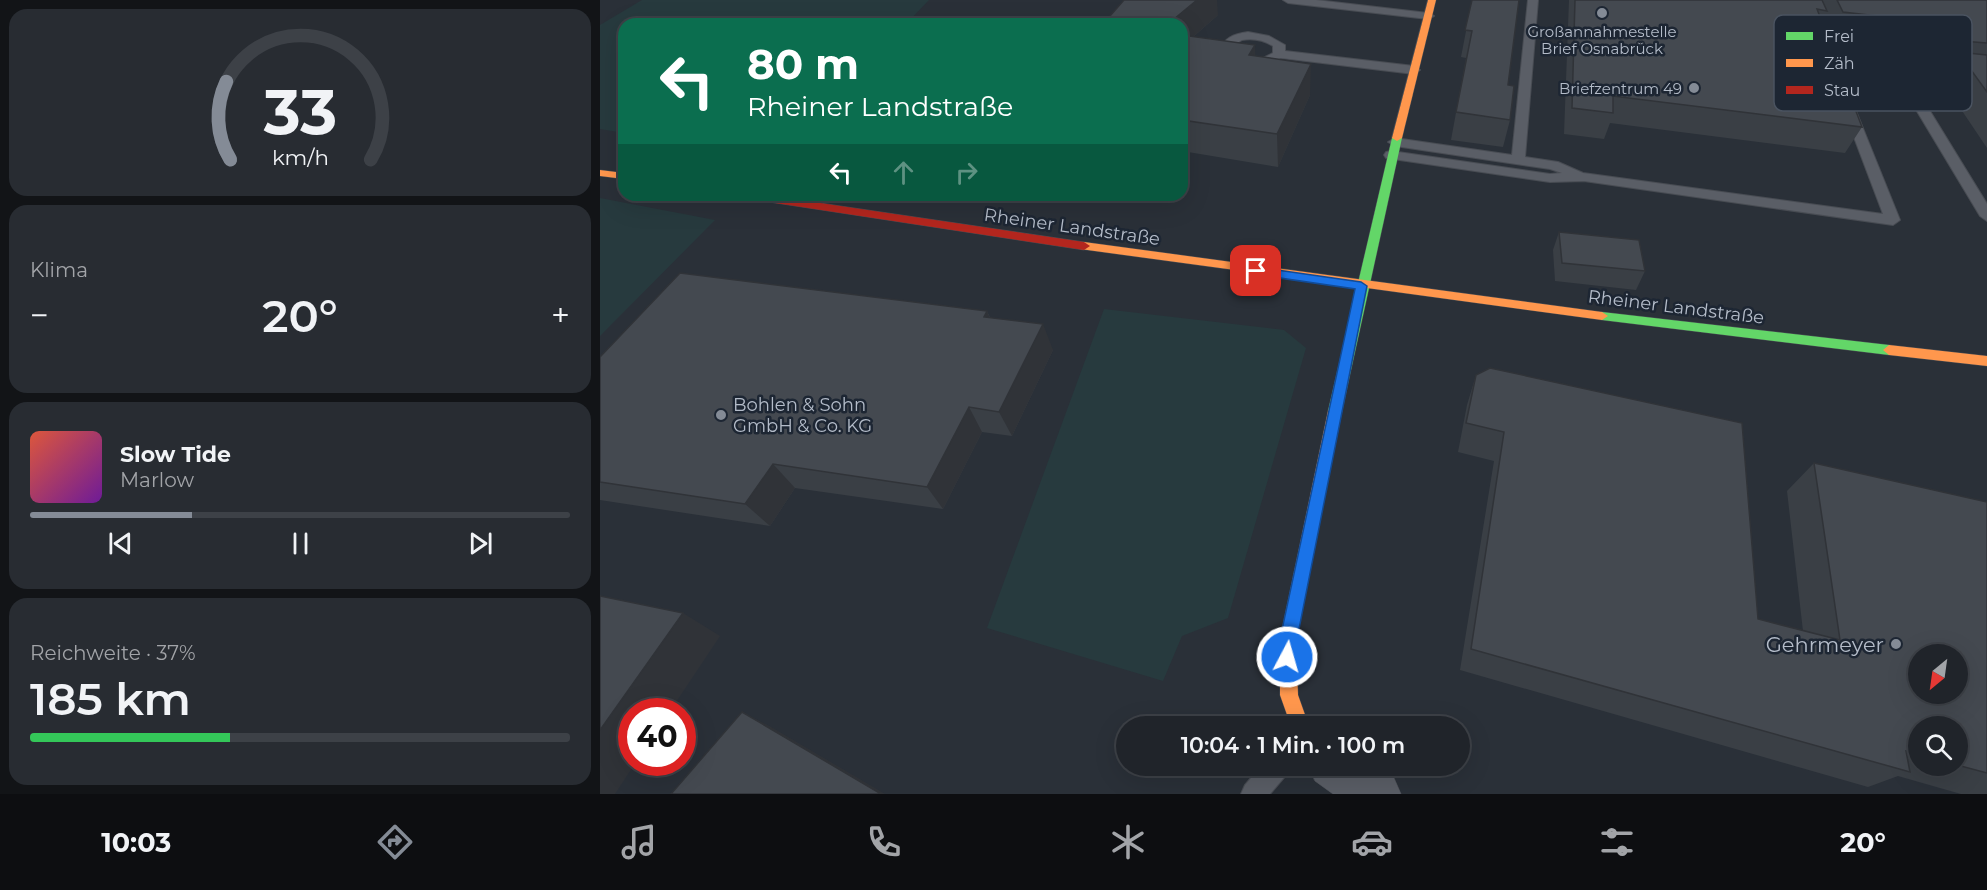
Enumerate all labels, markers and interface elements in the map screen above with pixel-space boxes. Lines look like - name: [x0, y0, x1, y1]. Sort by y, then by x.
- marker: Großannahmestelle Brief Osnabrück: [1595, 6, 1609, 20]
- legend: [1774, 15, 1972, 111]
- place label: Großannahmestelle Brief Osnabrück: [1527, 22, 1677, 58]
- text: Frei: [1824, 27, 1854, 46]
- text: 80 m: [747, 38, 859, 90]
- icon: left: [648, 42, 726, 120]
- text: Zäh: [1824, 54, 1855, 73]
- text: 33: [262, 74, 337, 150]
- place label: Briefzentrum 49: [1559, 79, 1682, 98]
- marker: Briefzentrum 49: [1687, 81, 1701, 95]
- text: Stau: [1824, 81, 1860, 100]
- text: Rheiner Landstraße: [747, 90, 1013, 123]
- text: km/h: [271, 144, 329, 170]
- icon: left: [824, 156, 857, 189]
- icon: ahead: [887, 156, 920, 189]
- icon: right: [950, 156, 983, 189]
- street label: Rheiner Landstraße: [983, 204, 1162, 250]
- pin: [1230, 245, 1281, 296]
- icon: arrive: [1239, 254, 1272, 287]
- text: Klima: [30, 258, 88, 282]
- street label: Rheiner Landstraße: [1587, 285, 1766, 329]
- text: 20°: [262, 288, 338, 343]
- text: −: [30, 295, 49, 335]
- text: +: [551, 295, 570, 335]
- place label: Bohlen & Sohn GmbH & Co. KG: [733, 394, 872, 437]
- marker: Bohlen & Sohn GmbH & Co. KG: [714, 408, 728, 422]
- text: Slow Tide: [120, 441, 231, 468]
- text: Marlow: [120, 468, 194, 492]
- icon: previous: [104, 527, 137, 560]
- icon: pause: [284, 527, 317, 560]
- icon: next: [464, 527, 497, 560]
- position arrow: [1255, 625, 1319, 689]
- place label: Gehrmeyer: [1766, 632, 1884, 657]
- marker: Gehrmeyer: [1889, 637, 1903, 651]
- text: Reichweite · 37%: [30, 641, 196, 665]
- north arrow: [1908, 644, 1968, 704]
- map controls: [1908, 644, 1968, 776]
- text: 185 km: [30, 671, 191, 726]
- speed limit sign: 40: [618, 698, 696, 776]
- button: search: [1908, 716, 1968, 776]
- text: 10:04 · 1 Min. · 100 m: [1181, 732, 1405, 759]
- icon: directions: [374, 821, 416, 863]
- icon: music: [618, 821, 660, 863]
- icon: phone: [863, 821, 905, 863]
- icon: climate: [1107, 821, 1149, 863]
- icon: car: [1351, 821, 1393, 863]
- icon: filters: [1596, 821, 1638, 863]
- text: 10:03: [101, 826, 171, 859]
- text: 20°: [1840, 826, 1886, 859]

